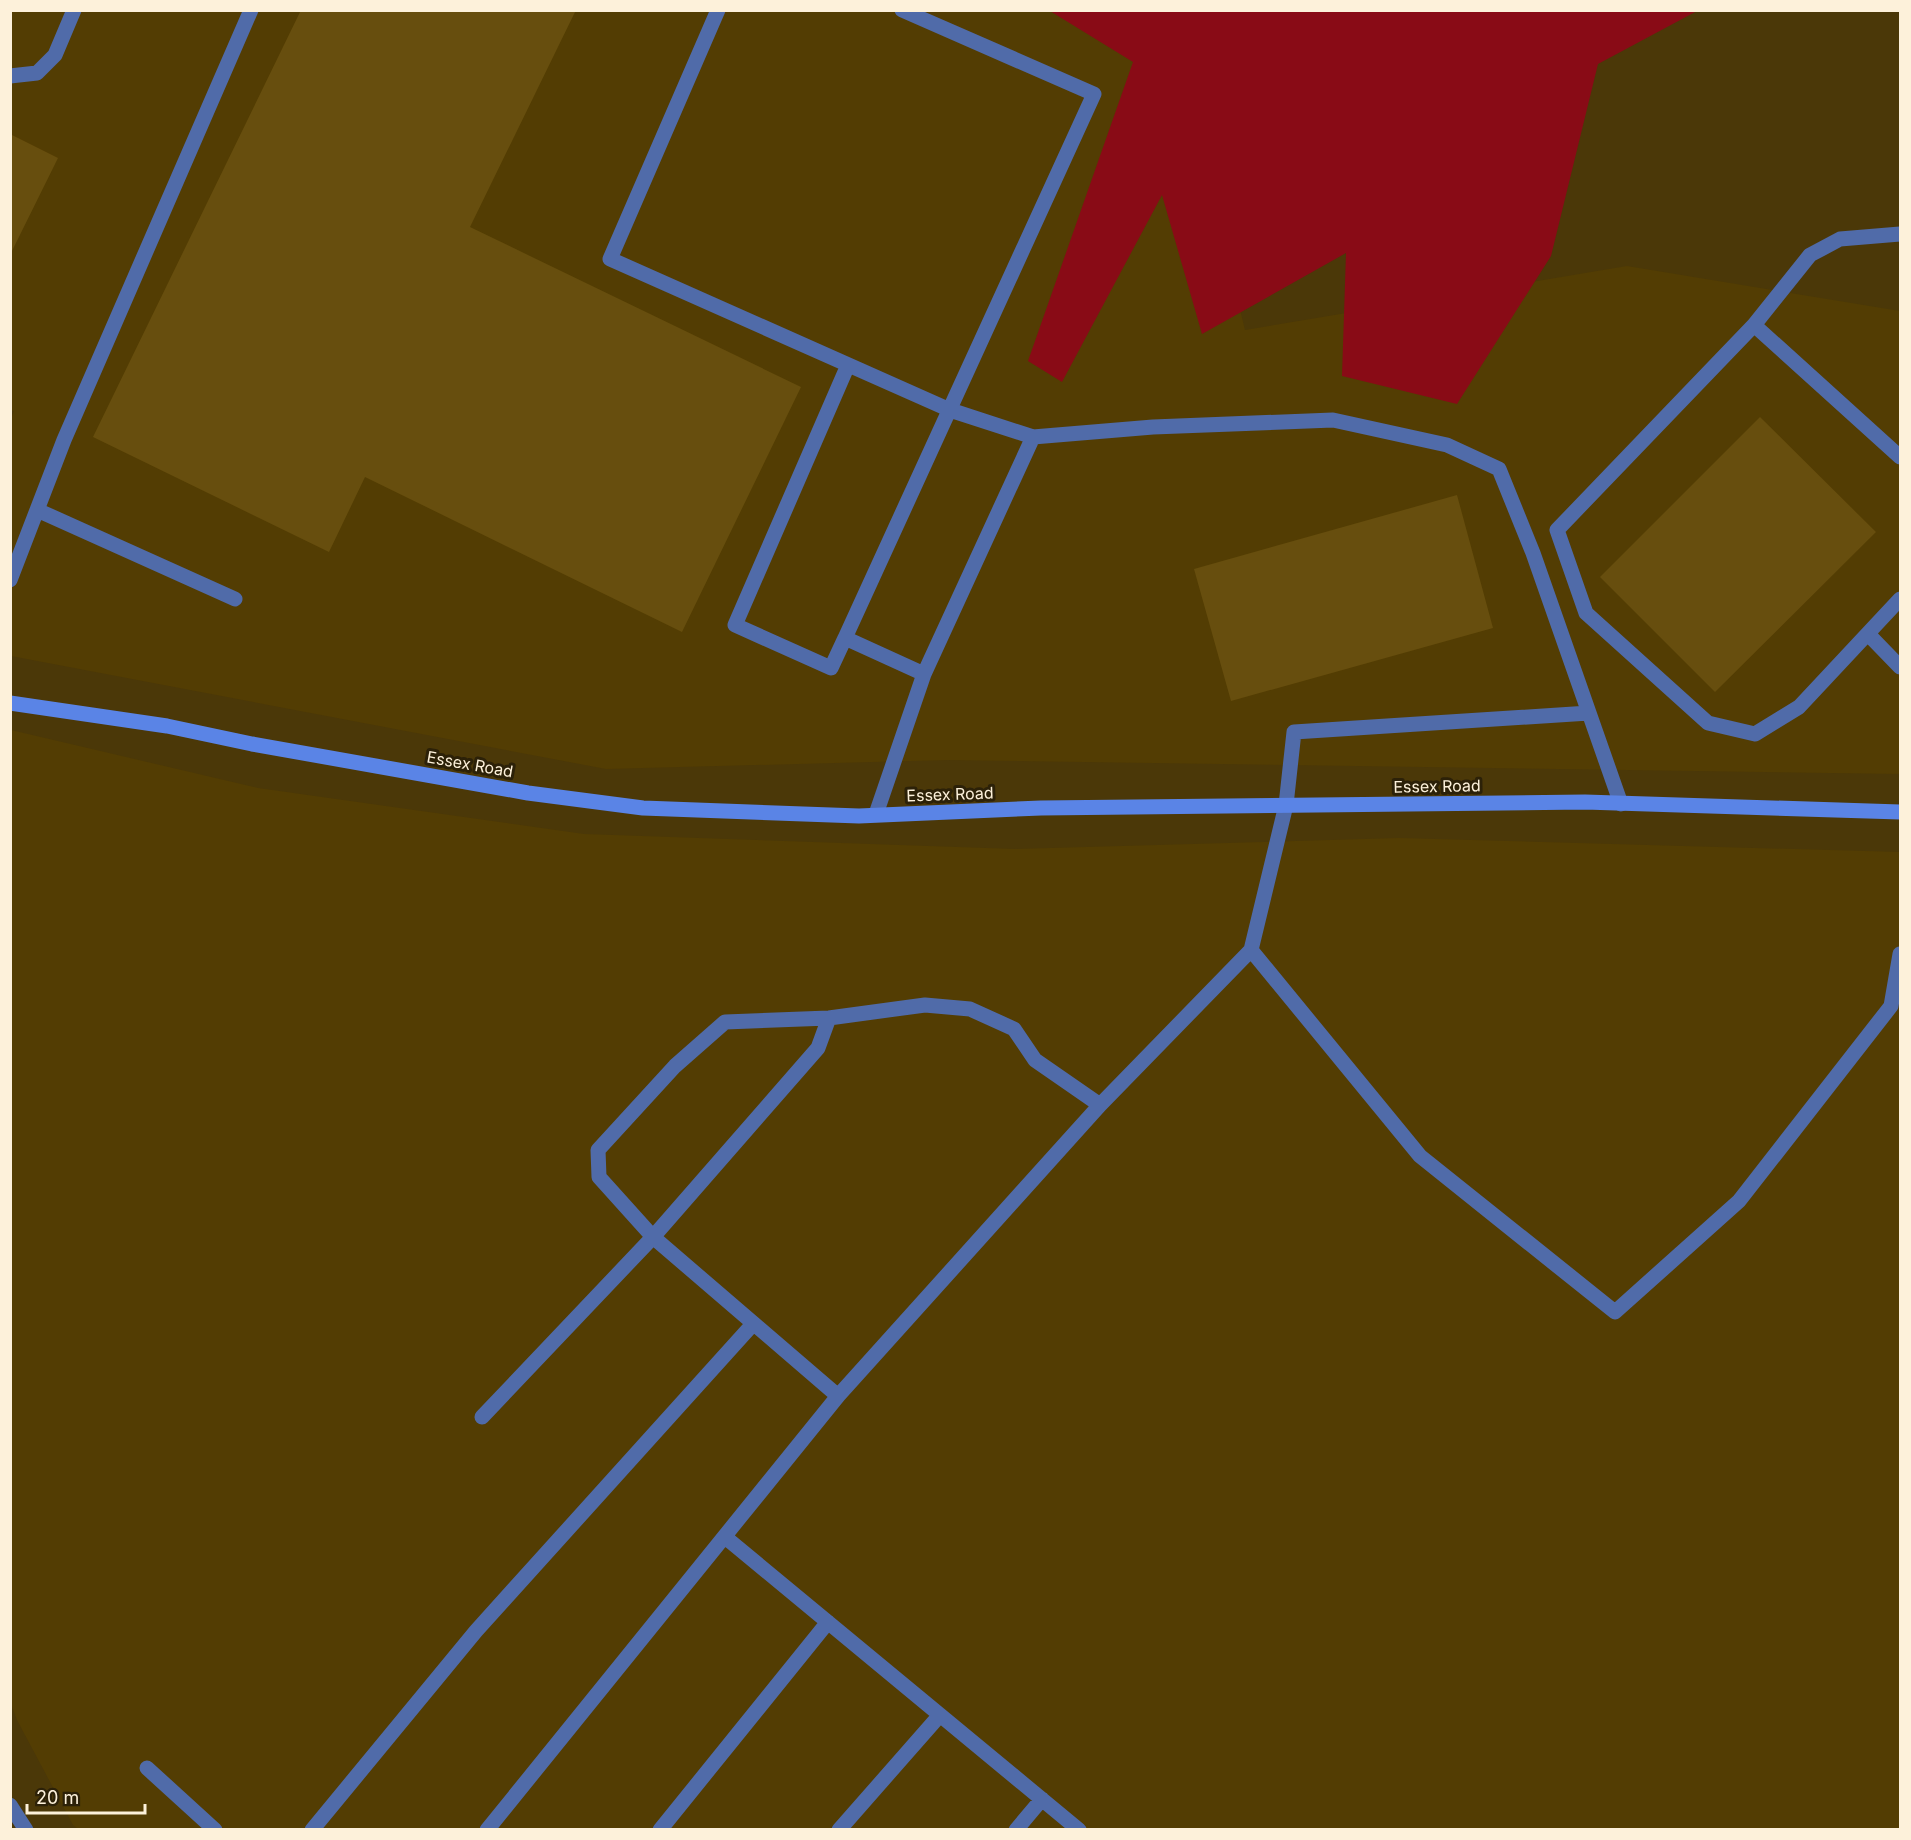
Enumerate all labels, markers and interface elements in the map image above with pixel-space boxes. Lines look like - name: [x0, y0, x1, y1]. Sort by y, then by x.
- street label: Essex Road: [425, 747, 515, 781]
- street label: Essex Road: [1393, 775, 1481, 797]
- street label: Essex Road: [906, 782, 994, 806]
- scale bar: [27, 1777, 146, 1815]
- text: 20 m: [36, 1787, 79, 1808]

